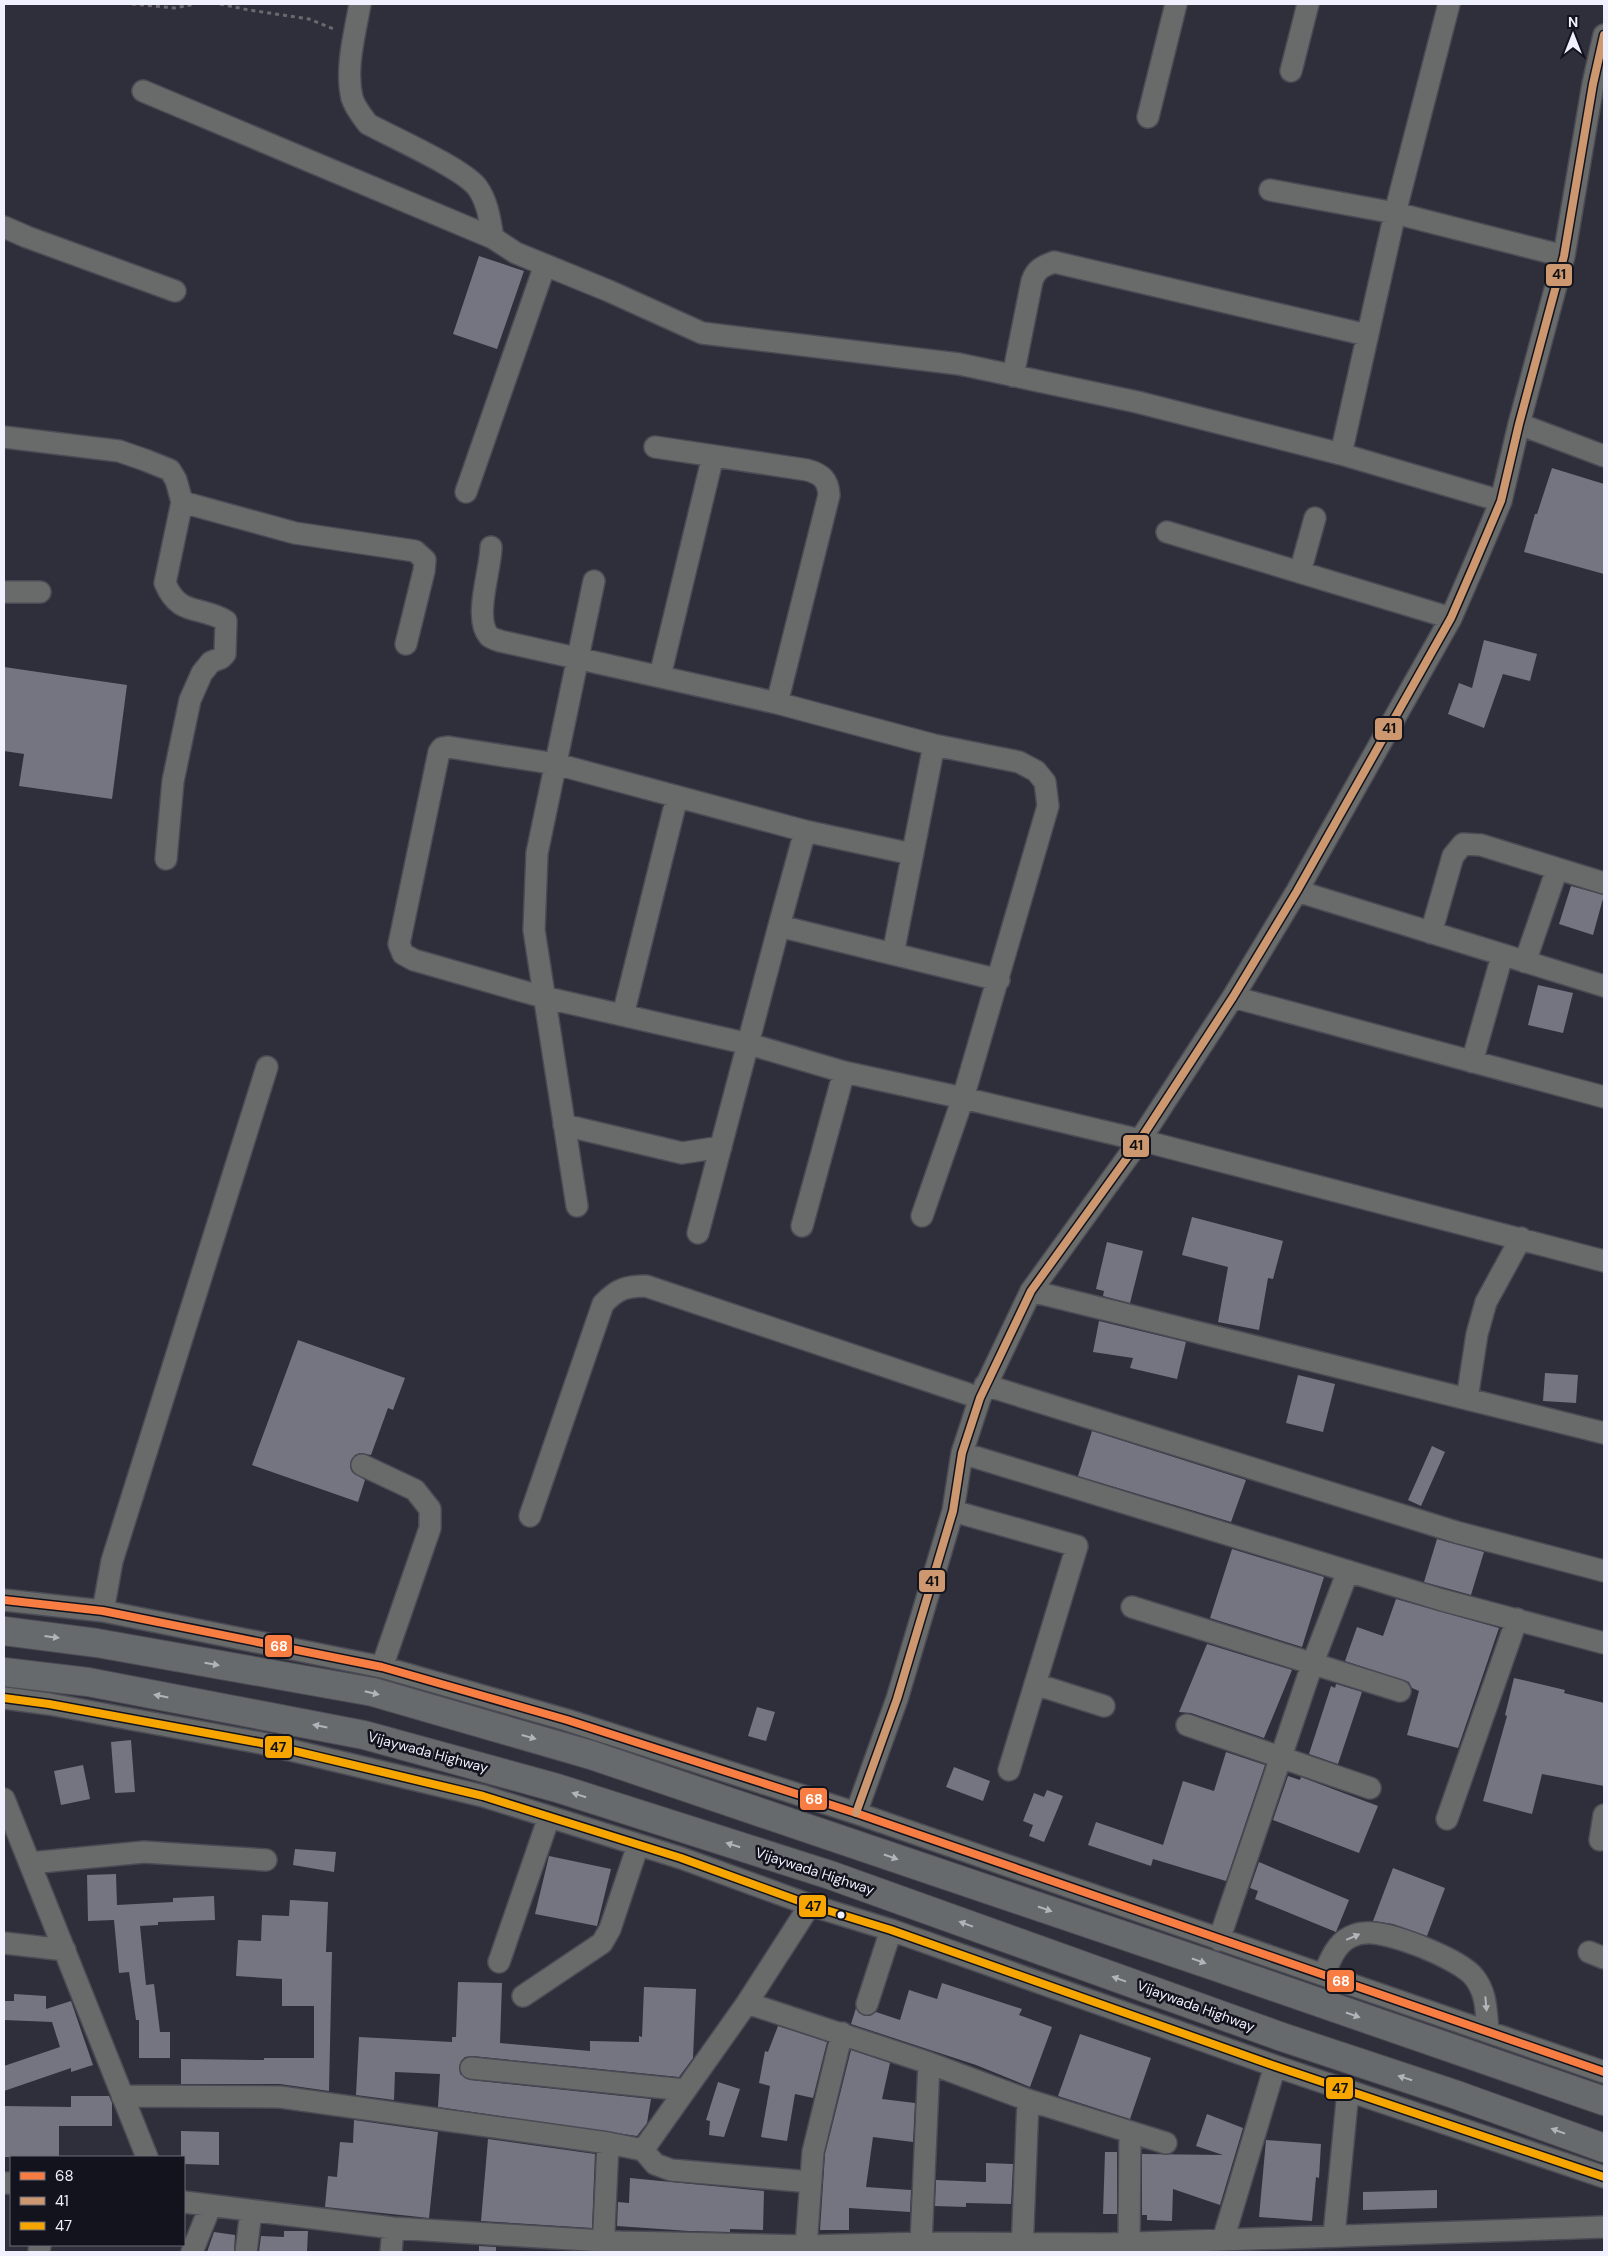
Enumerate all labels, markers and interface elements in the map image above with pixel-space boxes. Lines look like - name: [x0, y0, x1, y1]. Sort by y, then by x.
- north arrow: [1548, 10, 1598, 60]
- text: N: [1568, 13, 1578, 31]
- line badge: 41: [1545, 263, 1573, 287]
- text: 41: [1552, 265, 1566, 283]
- line badge: 41: [1374, 717, 1403, 741]
- text: 41: [1382, 719, 1396, 737]
- line badge: 41: [1122, 1134, 1150, 1158]
- text: 41: [1129, 1136, 1143, 1154]
- line badge: 41: [918, 1569, 946, 1593]
- text: 41: [925, 1572, 939, 1590]
- one-way arrow: [44, 1634, 60, 1642]
- line badge: 68: [264, 1634, 293, 1658]
- text: 68: [270, 1637, 288, 1655]
- one-way arrow: [205, 1660, 221, 1668]
- one-way arrow: [365, 1689, 381, 1697]
- one-way arrow: [152, 1691, 168, 1699]
- one-way arrow: [312, 1722, 328, 1730]
- street label: Vijaywada Highway: [366, 1727, 490, 1777]
- one-way arrow: [521, 1734, 536, 1742]
- line badge: 47: [264, 1735, 293, 1759]
- text: 47: [270, 1738, 287, 1756]
- line badge: 68: [799, 1787, 828, 1811]
- text: 68: [805, 1790, 823, 1808]
- one-way arrow: [571, 1791, 586, 1799]
- one-way arrow: [726, 1840, 741, 1848]
- street label: Vijaywada Highway: [753, 1843, 877, 1899]
- one-way arrow: [884, 1854, 899, 1861]
- line badge: 47: [798, 1894, 827, 1918]
- text: 47: [805, 1897, 822, 1915]
- one-way arrow: [1038, 1906, 1053, 1913]
- unlabelled marker: [836, 1910, 846, 1920]
- one-way arrow: [959, 1920, 974, 1927]
- one-way arrow: [1346, 1933, 1360, 1941]
- one-way arrow: [1192, 1958, 1207, 1966]
- line badge: 68: [1326, 1969, 1355, 1993]
- text: 68: [1332, 1972, 1350, 1990]
- one-way arrow: [1112, 1974, 1127, 1982]
- street label: Vijaywada Highway: [1135, 1976, 1257, 2036]
- one-way arrow: [1482, 1996, 1490, 2012]
- one-way arrow: [1345, 2011, 1360, 2019]
- one-way arrow: [1397, 2074, 1412, 2082]
- line badge: 47: [1325, 2076, 1354, 2100]
- text: 47: [1332, 2079, 1349, 2097]
- one-way arrow: [1551, 2127, 1566, 2135]
- legend: [10, 2156, 185, 2246]
- text: 68: [55, 2166, 74, 2186]
- text: 41: [55, 2191, 69, 2211]
- text: 47: [55, 2216, 72, 2236]

